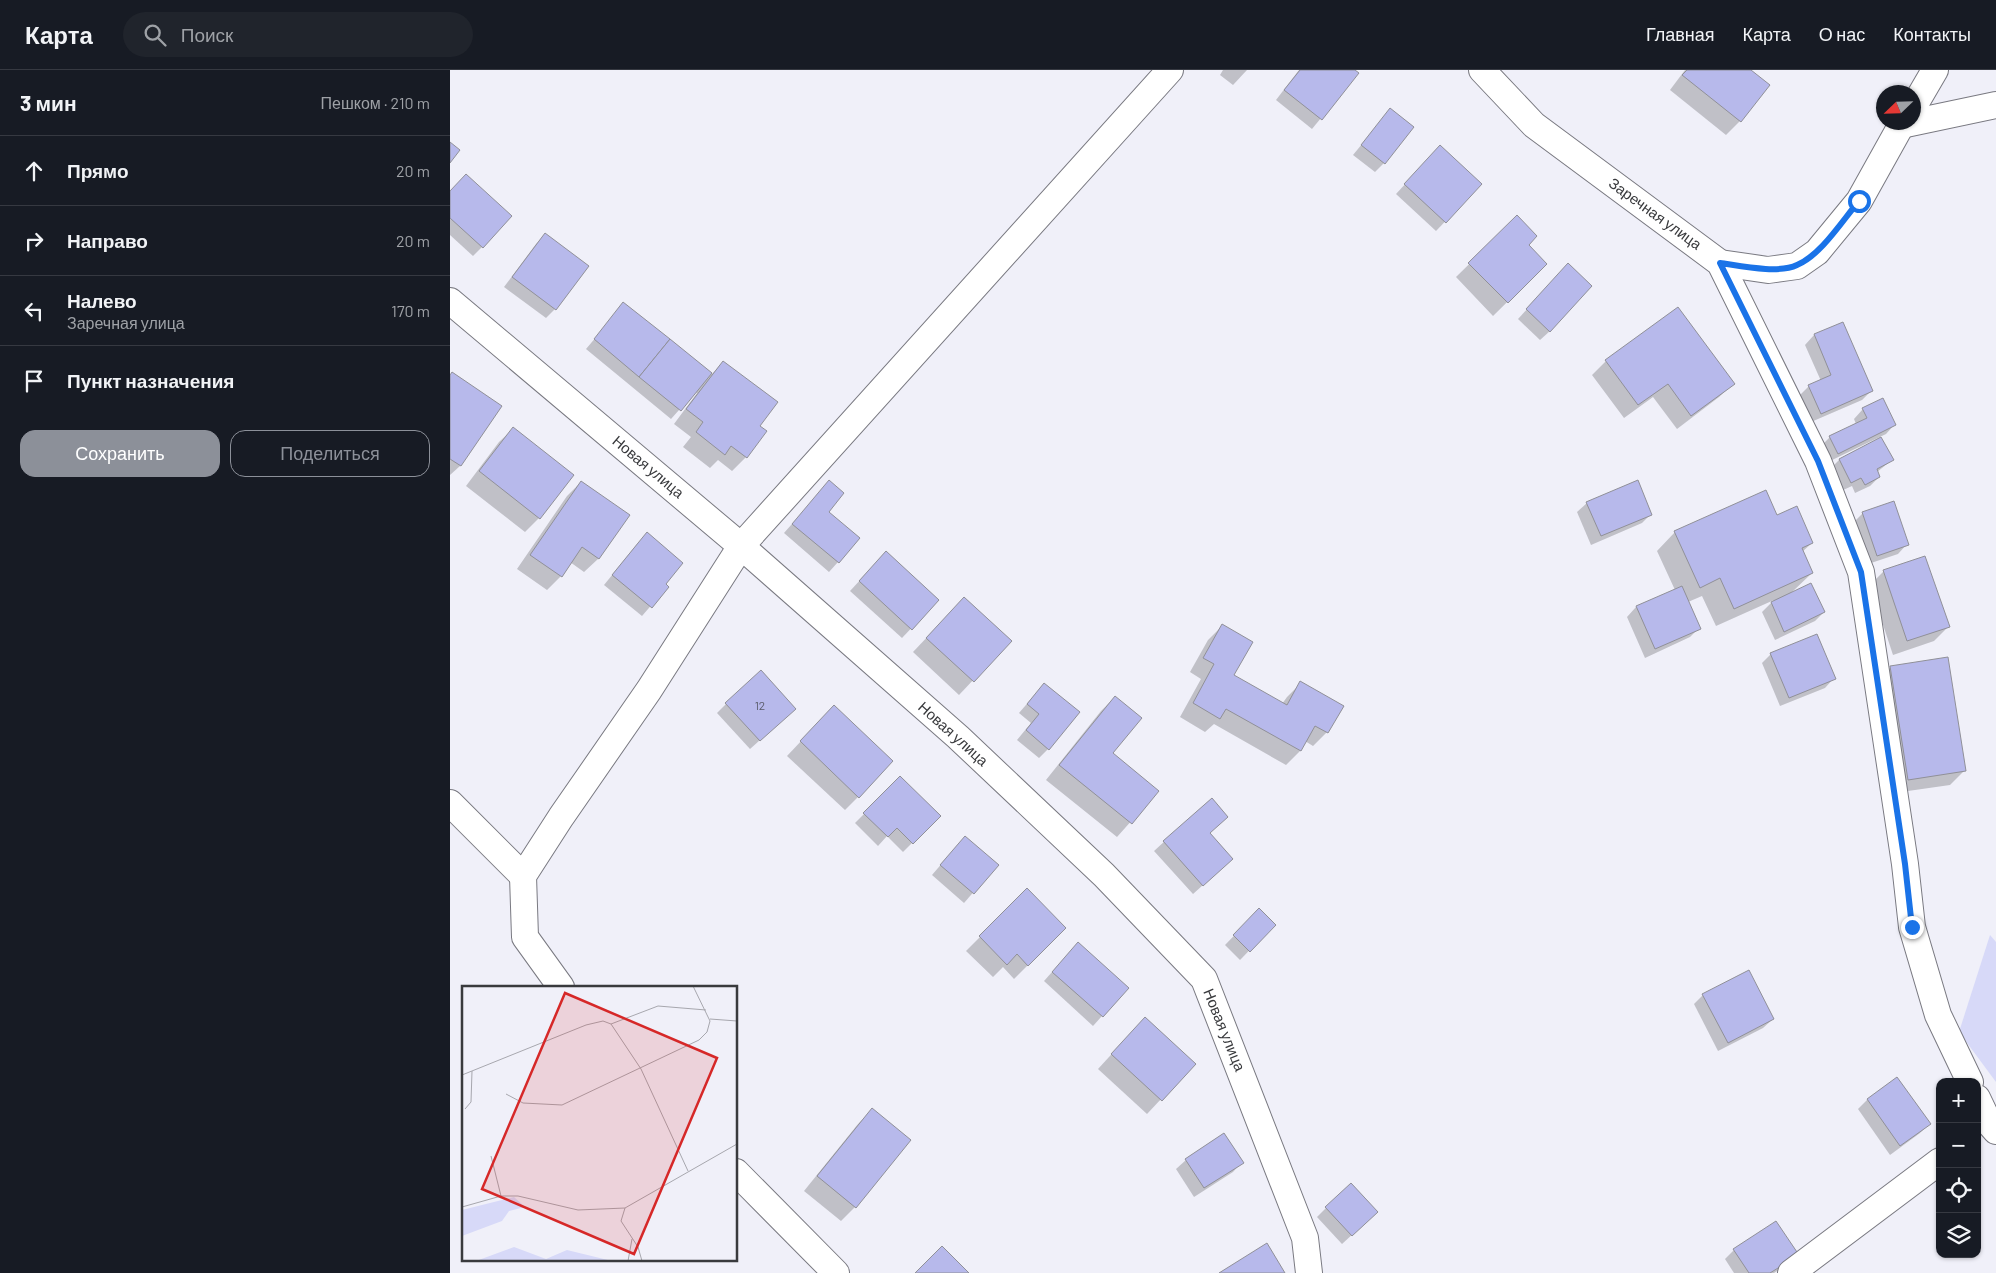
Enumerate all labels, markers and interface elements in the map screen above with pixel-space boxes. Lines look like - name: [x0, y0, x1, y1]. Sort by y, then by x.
- search box: [123, 12, 473, 57]
- text: Карта: [25, 20, 93, 49]
- icon: search: [141, 21, 169, 49]
- text: Поиск: [181, 23, 233, 46]
- text: Главная: [1646, 23, 1715, 45]
- text: Карта: [1743, 23, 1791, 45]
- text: О нас: [1819, 23, 1865, 45]
- text: Контакты: [1893, 23, 1971, 45]
- north arrow: [1876, 85, 1921, 130]
- text: 3 мин: [20, 90, 77, 115]
- text: Пешком · 210 m: [321, 93, 430, 112]
- icon: ahead: [20, 157, 48, 185]
- text: Прямо: [67, 159, 129, 182]
- text: 20 m: [396, 161, 430, 180]
- street label: Заречная улица: [1606, 173, 1706, 253]
- route start: [1848, 190, 1871, 213]
- icon: right: [20, 227, 48, 255]
- text: Направо: [67, 229, 148, 252]
- text: 20 m: [396, 231, 430, 250]
- text: Налево: [67, 289, 137, 312]
- icon: left: [20, 297, 48, 325]
- text: 170 m: [391, 301, 430, 320]
- text: Заречная улица: [67, 313, 185, 332]
- icon: arrive: [20, 367, 48, 395]
- text: Пункт назначения: [67, 369, 234, 392]
- button: Сохранить: [20, 430, 220, 477]
- button: Поделиться: [230, 430, 430, 477]
- street label: Новая улица: [609, 431, 689, 502]
- street label: Новая улица: [915, 697, 993, 770]
- house number: 12: [755, 698, 765, 712]
- route end: [1901, 916, 1924, 939]
- inset map: [462, 986, 738, 1260]
- street label: Новая улица: [1200, 986, 1250, 1074]
- map controls: [1936, 1078, 1981, 1258]
- button: +: [1936, 1078, 1981, 1123]
- button: −: [1936, 1123, 1981, 1168]
- button: locate: [1936, 1168, 1981, 1213]
- button: layers: [1936, 1213, 1981, 1258]

